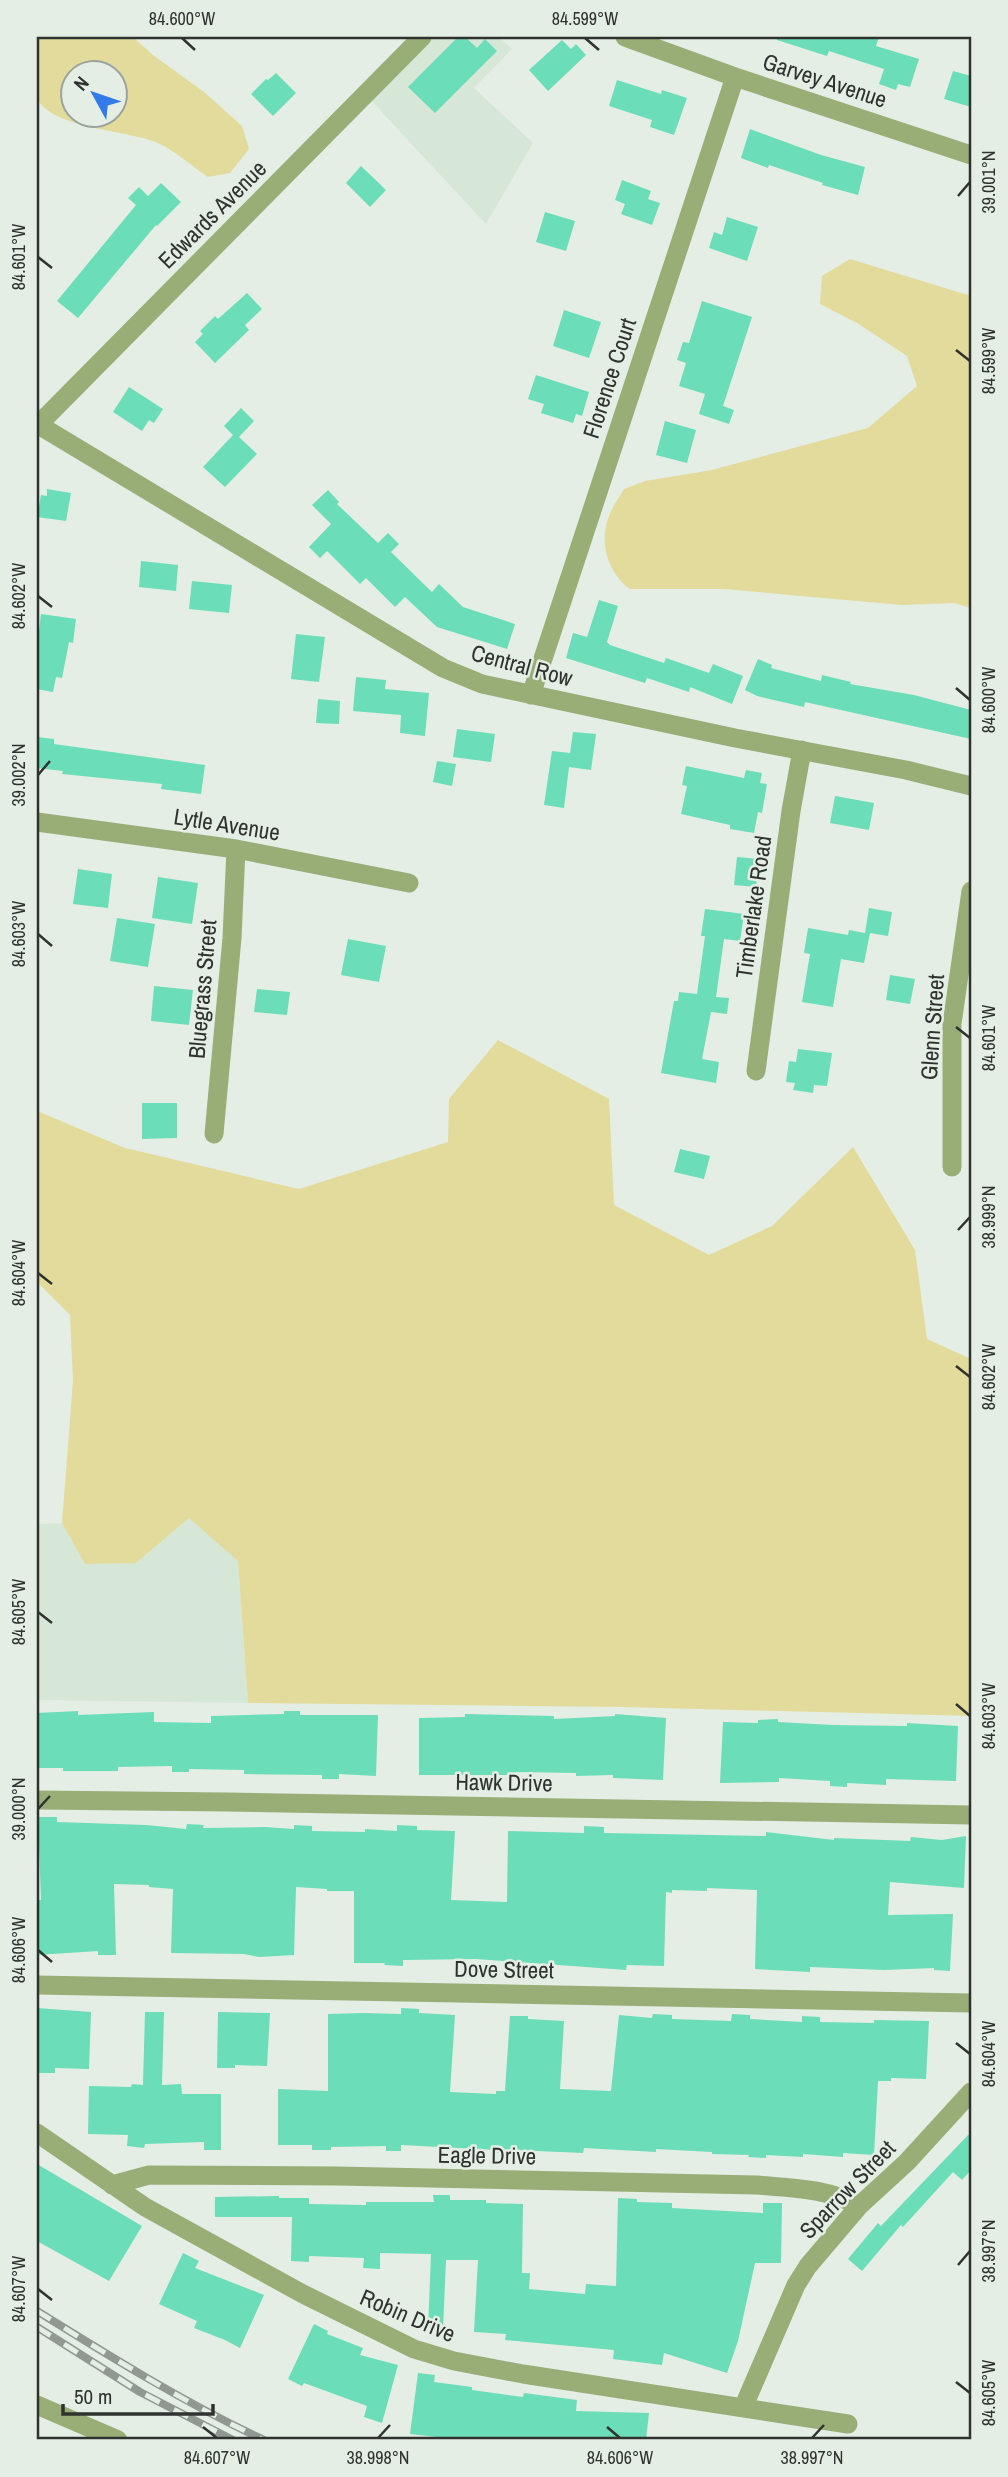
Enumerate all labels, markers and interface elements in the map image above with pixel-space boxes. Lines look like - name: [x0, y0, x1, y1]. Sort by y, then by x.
- text: 84.600°W: [149, 6, 215, 31]
- text: 84.599°W: [552, 6, 618, 31]
- street label: Garvey Avenue: [759, 45, 891, 115]
- north arrow: [60, 60, 130, 130]
- text: N: [67, 70, 95, 96]
- text: 39.001°N: [976, 151, 1001, 214]
- street label: Edwards Avenue: [151, 153, 273, 275]
- text: 84.601°W: [6, 224, 31, 290]
- street label: Florence Court: [575, 314, 643, 442]
- text: 84.599°W: [976, 328, 1001, 394]
- text: 84.602°W: [6, 563, 31, 629]
- street label: Central Row: [468, 637, 576, 693]
- text: 84.600°W: [976, 667, 1001, 733]
- text: 39.002°N: [6, 744, 31, 807]
- street label: Lytle Avenue: [172, 800, 282, 848]
- street label: Timberlake Road: [728, 833, 778, 981]
- text: 84.603°W: [6, 901, 31, 967]
- street label: Bluegrass Street: [180, 918, 224, 1060]
- street label: Glenn Street: [913, 973, 951, 1081]
- text: 84.601°W: [976, 1005, 1001, 1071]
- text: 38.999°N: [976, 1186, 1001, 1249]
- text: 84.604°W: [6, 1240, 31, 1306]
- text: 84.602°W: [976, 1344, 1001, 1410]
- text: 84.605°W: [6, 1579, 31, 1645]
- text: 84.603°W: [976, 1683, 1001, 1749]
- street label: Hawk Drive: [455, 1766, 553, 1798]
- text: 39.000°N: [6, 1778, 31, 1841]
- text: 84.606°W: [6, 1917, 31, 1983]
- street label: Dove Street: [454, 1953, 554, 1985]
- text: 84.604°W: [976, 2021, 1001, 2087]
- street label: Sparrow Street: [792, 2133, 902, 2245]
- street label: Eagle Drive: [437, 2139, 537, 2171]
- text: 38.997°N: [976, 2220, 1001, 2283]
- text: 84.607°W: [6, 2256, 31, 2322]
- street label: Robin Drive: [356, 2281, 460, 2349]
- text: 84.605°W: [976, 2360, 1001, 2426]
- scale bar: [63, 2372, 214, 2416]
- text: 50 m: [74, 2382, 112, 2411]
- text: 84.607°W: [184, 2445, 250, 2470]
- text: 38.998°N: [347, 2445, 410, 2470]
- text: 84.606°W: [587, 2445, 653, 2470]
- text: 38.997°N: [781, 2445, 844, 2470]

